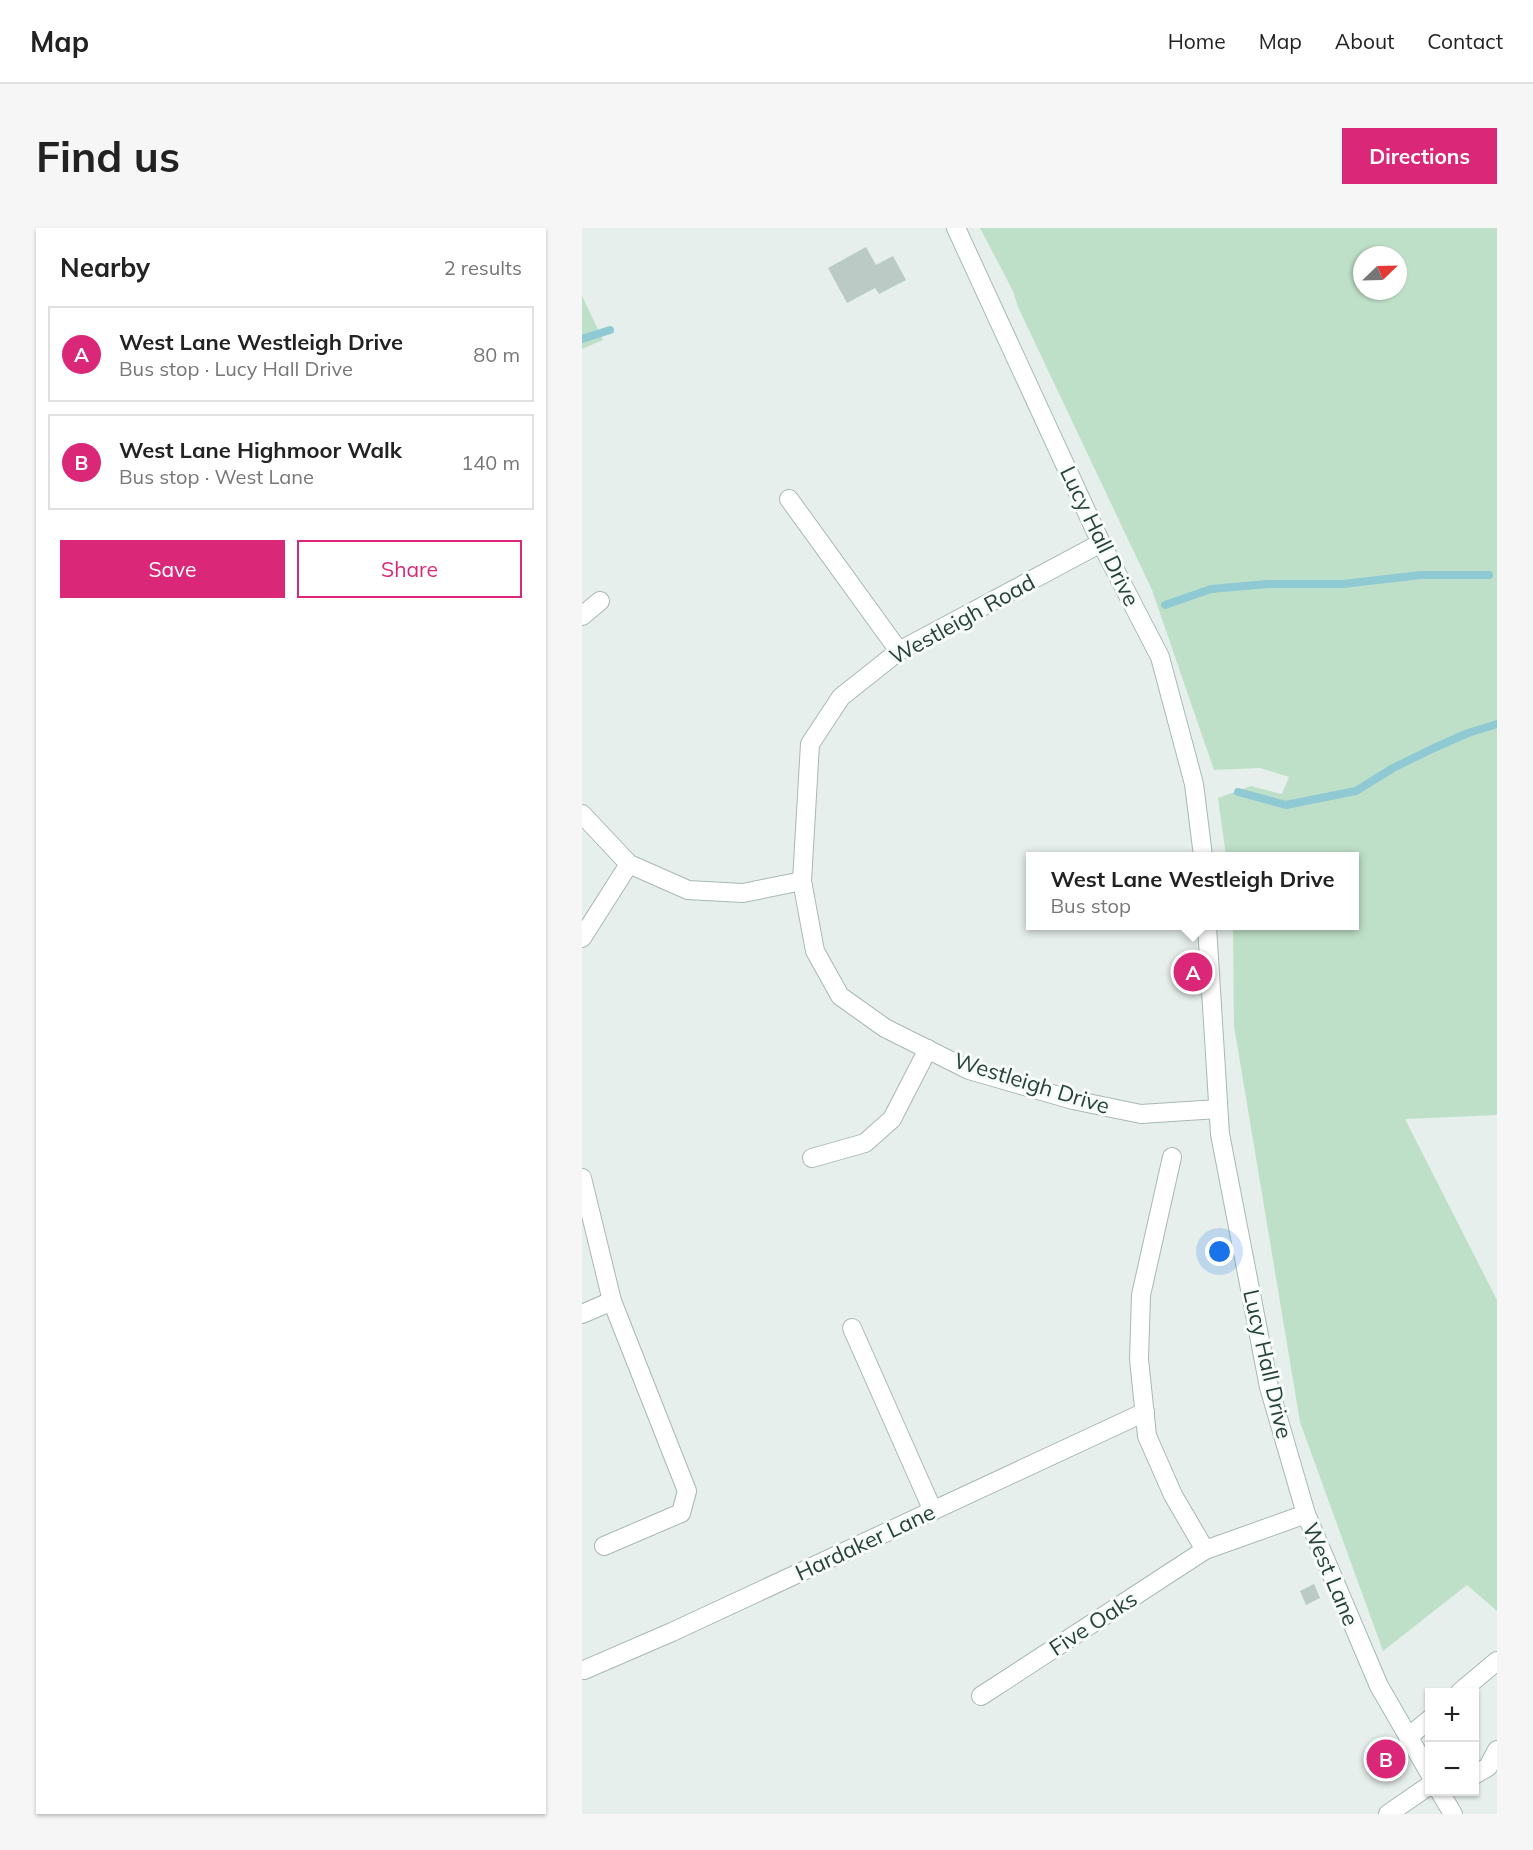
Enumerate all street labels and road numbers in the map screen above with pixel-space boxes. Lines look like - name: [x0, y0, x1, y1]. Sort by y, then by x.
- street label: Lucy Hall Drive: [1054, 461, 1146, 611]
- street label: Westleigh Road: [884, 568, 1040, 670]
- street label: Westleigh Drive: [951, 1046, 1113, 1120]
- street label: Lucy Hall Drive: [1237, 1287, 1299, 1441]
- street label: Hardaker Lane: [791, 1497, 939, 1587]
- street label: West Lane: [1297, 1518, 1365, 1630]
- street label: Five Oaks: [1044, 1584, 1142, 1662]

